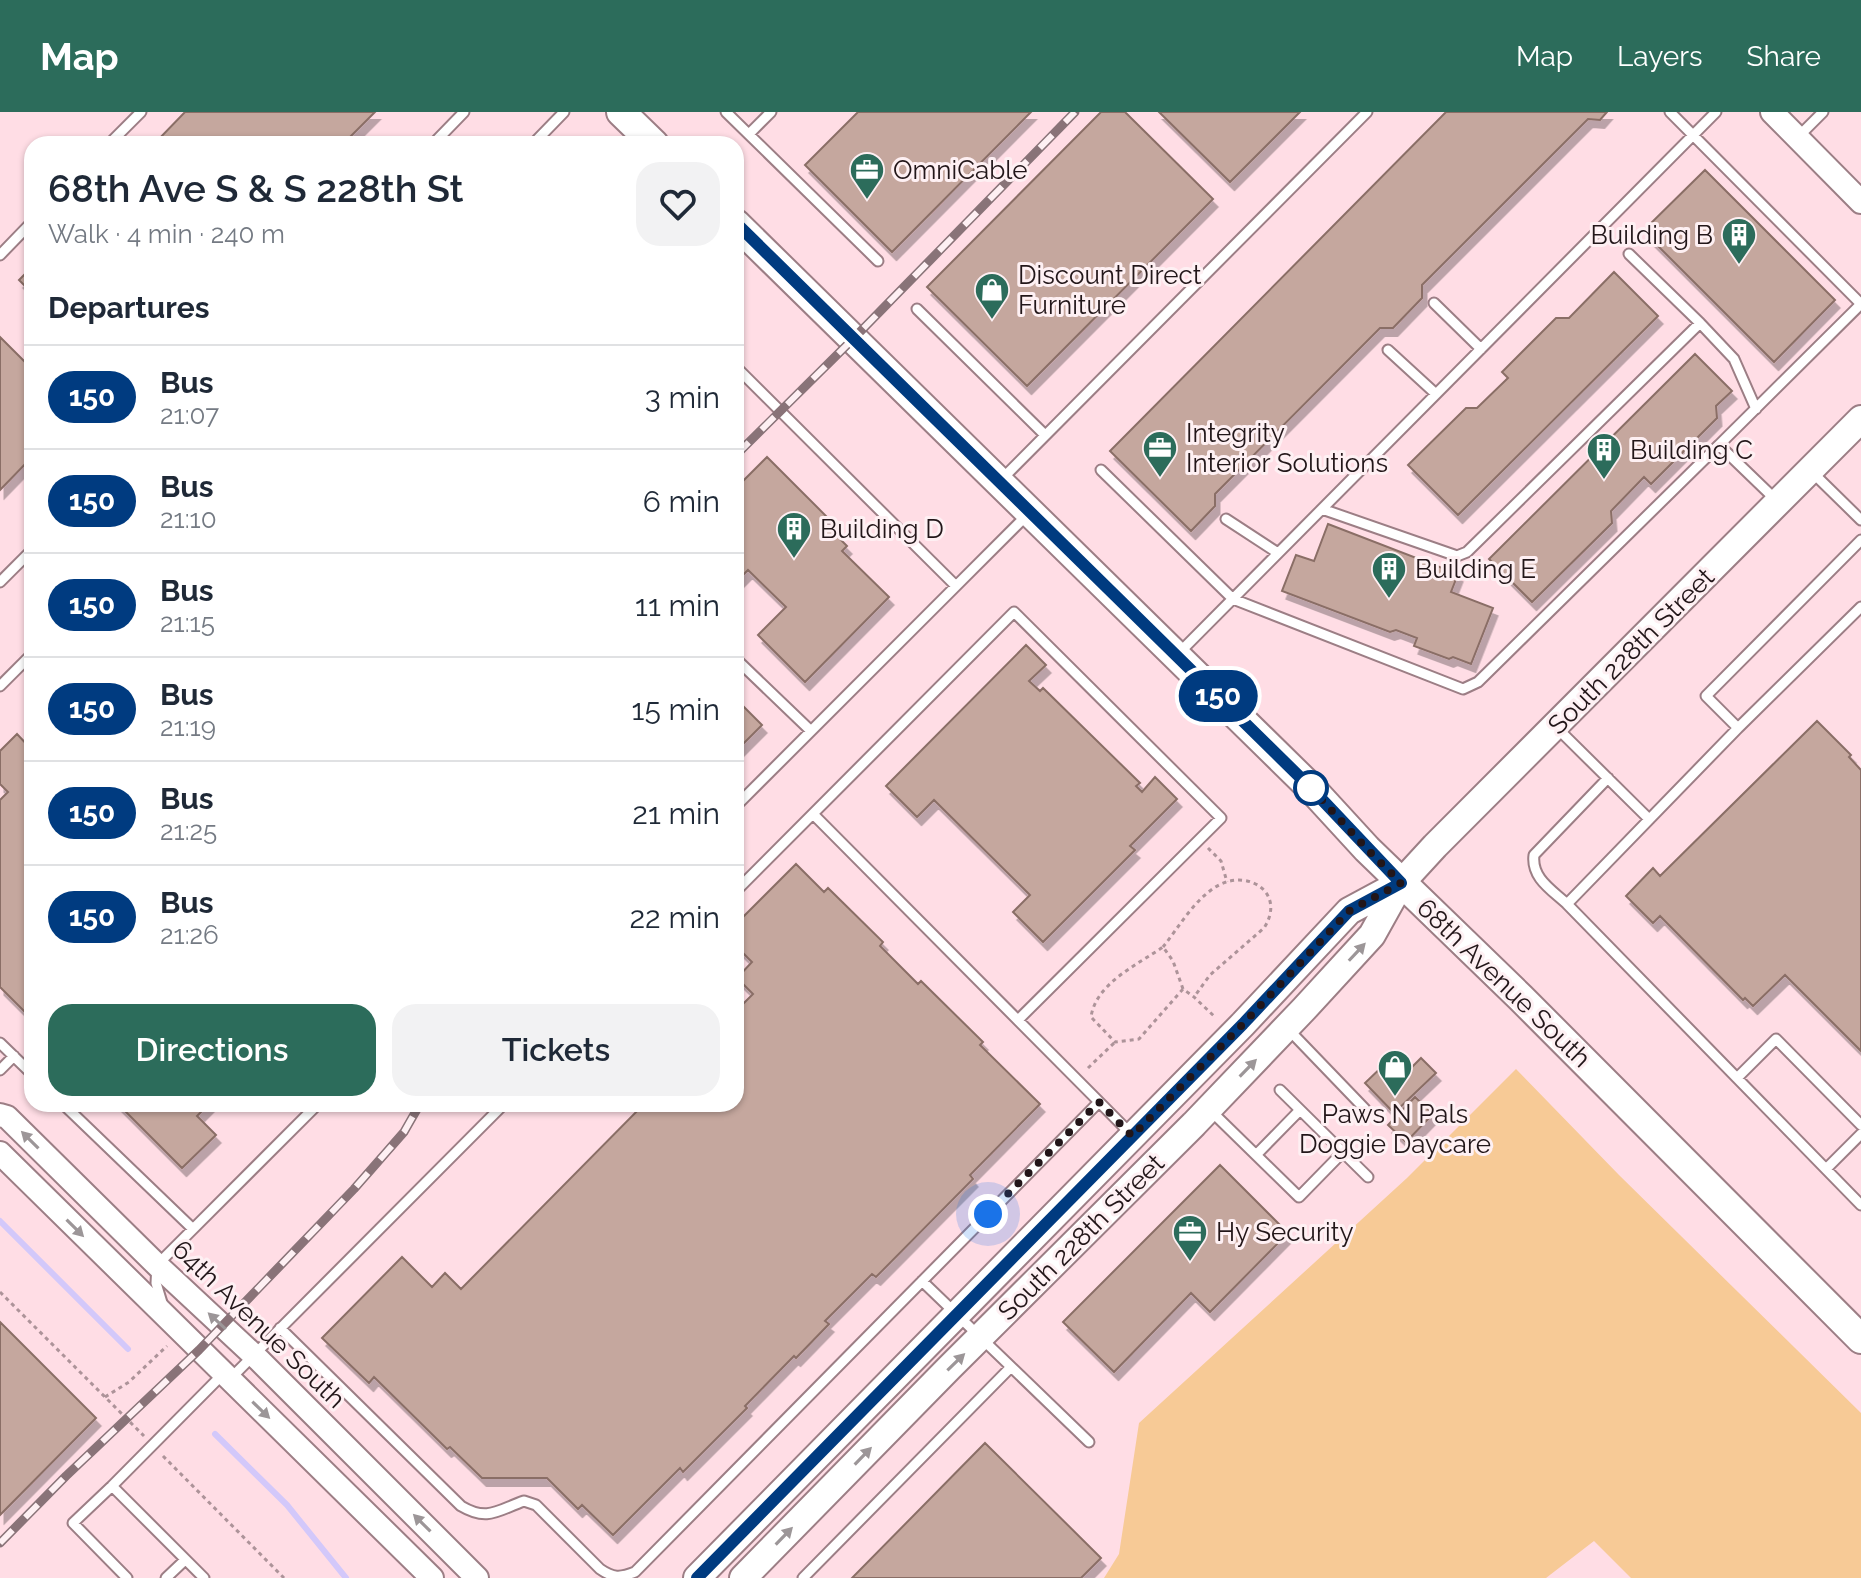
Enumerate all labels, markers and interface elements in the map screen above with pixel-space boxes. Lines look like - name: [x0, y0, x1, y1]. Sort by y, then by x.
- text: Map: [40, 34, 119, 79]
- text: Map: [1516, 40, 1573, 73]
- text: Layers: [1617, 40, 1703, 73]
- text: Share: [1747, 40, 1821, 73]
- office icon: OmniCable: [848, 151, 886, 201]
- place label: OmniCable: [893, 155, 1028, 185]
- button: heart: [636, 162, 720, 246]
- text: 68th Ave S & S 228th St: [48, 166, 464, 211]
- building icon: Building B: [1720, 216, 1758, 266]
- text: Walk · 4 min · 240 m: [48, 219, 285, 249]
- place label: Building B: [1590, 220, 1713, 250]
- place label: Discount Direct Furniture: [1018, 260, 1202, 320]
- shop icon: Discount Direct Furniture: [973, 271, 1011, 321]
- text: Departures: [48, 290, 210, 325]
- text: Bus: [160, 365, 214, 400]
- text: 150: [69, 380, 115, 413]
- text: 3 min: [645, 380, 720, 415]
- text: 21:07: [160, 400, 219, 430]
- place label: Integrity Interior Solutions: [1186, 418, 1388, 478]
- office icon: Integrity Interior Solutions: [1141, 429, 1179, 479]
- building icon: Building C: [1585, 431, 1623, 481]
- place label: Building C: [1630, 435, 1753, 465]
- text: Bus: [160, 469, 214, 504]
- text: 150: [69, 484, 115, 517]
- text: 6 min: [643, 484, 720, 519]
- text: 21:10: [160, 504, 217, 534]
- building icon: Building D: [775, 510, 813, 560]
- place label: Building D: [820, 514, 944, 544]
- building icon: Building E: [1370, 550, 1408, 600]
- place label: Building E: [1415, 554, 1536, 584]
- street label: South 228th Street: [1542, 562, 1720, 740]
- text: Bus: [160, 573, 214, 608]
- text: 150: [69, 588, 115, 621]
- text: 11 min: [635, 588, 720, 623]
- text: 21:15: [160, 608, 215, 638]
- line badge: 150: [1172, 670, 1264, 722]
- text: Bus: [160, 677, 214, 712]
- text: 150: [1195, 679, 1241, 712]
- text: 150: [69, 692, 115, 725]
- text: 15 min: [632, 692, 720, 727]
- text: 21:19: [160, 712, 216, 742]
- unlabelled marker: [1294, 771, 1328, 805]
- text: Bus: [160, 781, 214, 816]
- text: 150: [69, 796, 115, 829]
- text: 21 min: [632, 796, 720, 831]
- text: 21:25: [160, 816, 217, 846]
- text: Bus: [160, 885, 214, 920]
- street label: 68th Avenue South: [1411, 893, 1597, 1073]
- text: 150: [69, 900, 115, 933]
- text: 22 min: [629, 900, 720, 935]
- text: 21:26: [160, 920, 219, 950]
- one-way arrow: [1348, 942, 1366, 961]
- button: Directions: [48, 1004, 376, 1096]
- button: Tickets: [392, 1004, 720, 1096]
- shop icon: Paws N Pals Doggie Daycare: [1376, 1048, 1414, 1098]
- one-way arrow: [1239, 1059, 1257, 1078]
- place label: Paws N Pals Doggie Daycare: [1299, 1099, 1491, 1159]
- one-way arrow: [21, 1131, 40, 1150]
- street label: South 228th Street: [992, 1148, 1170, 1326]
- your location: [968, 1194, 1008, 1234]
- office icon: Hy Security: [1171, 1213, 1209, 1263]
- place label: Hy Security: [1216, 1217, 1354, 1247]
- one-way arrow: [65, 1218, 84, 1237]
- street label: 64th Avenue South: [167, 1234, 351, 1414]
- one-way arrow: [208, 1312, 227, 1331]
- one-way arrow: [946, 1353, 965, 1372]
- one-way arrow: [251, 1401, 270, 1419]
- one-way arrow: [853, 1447, 872, 1466]
- one-way arrow: [413, 1514, 432, 1533]
- one-way arrow: [775, 1527, 793, 1546]

